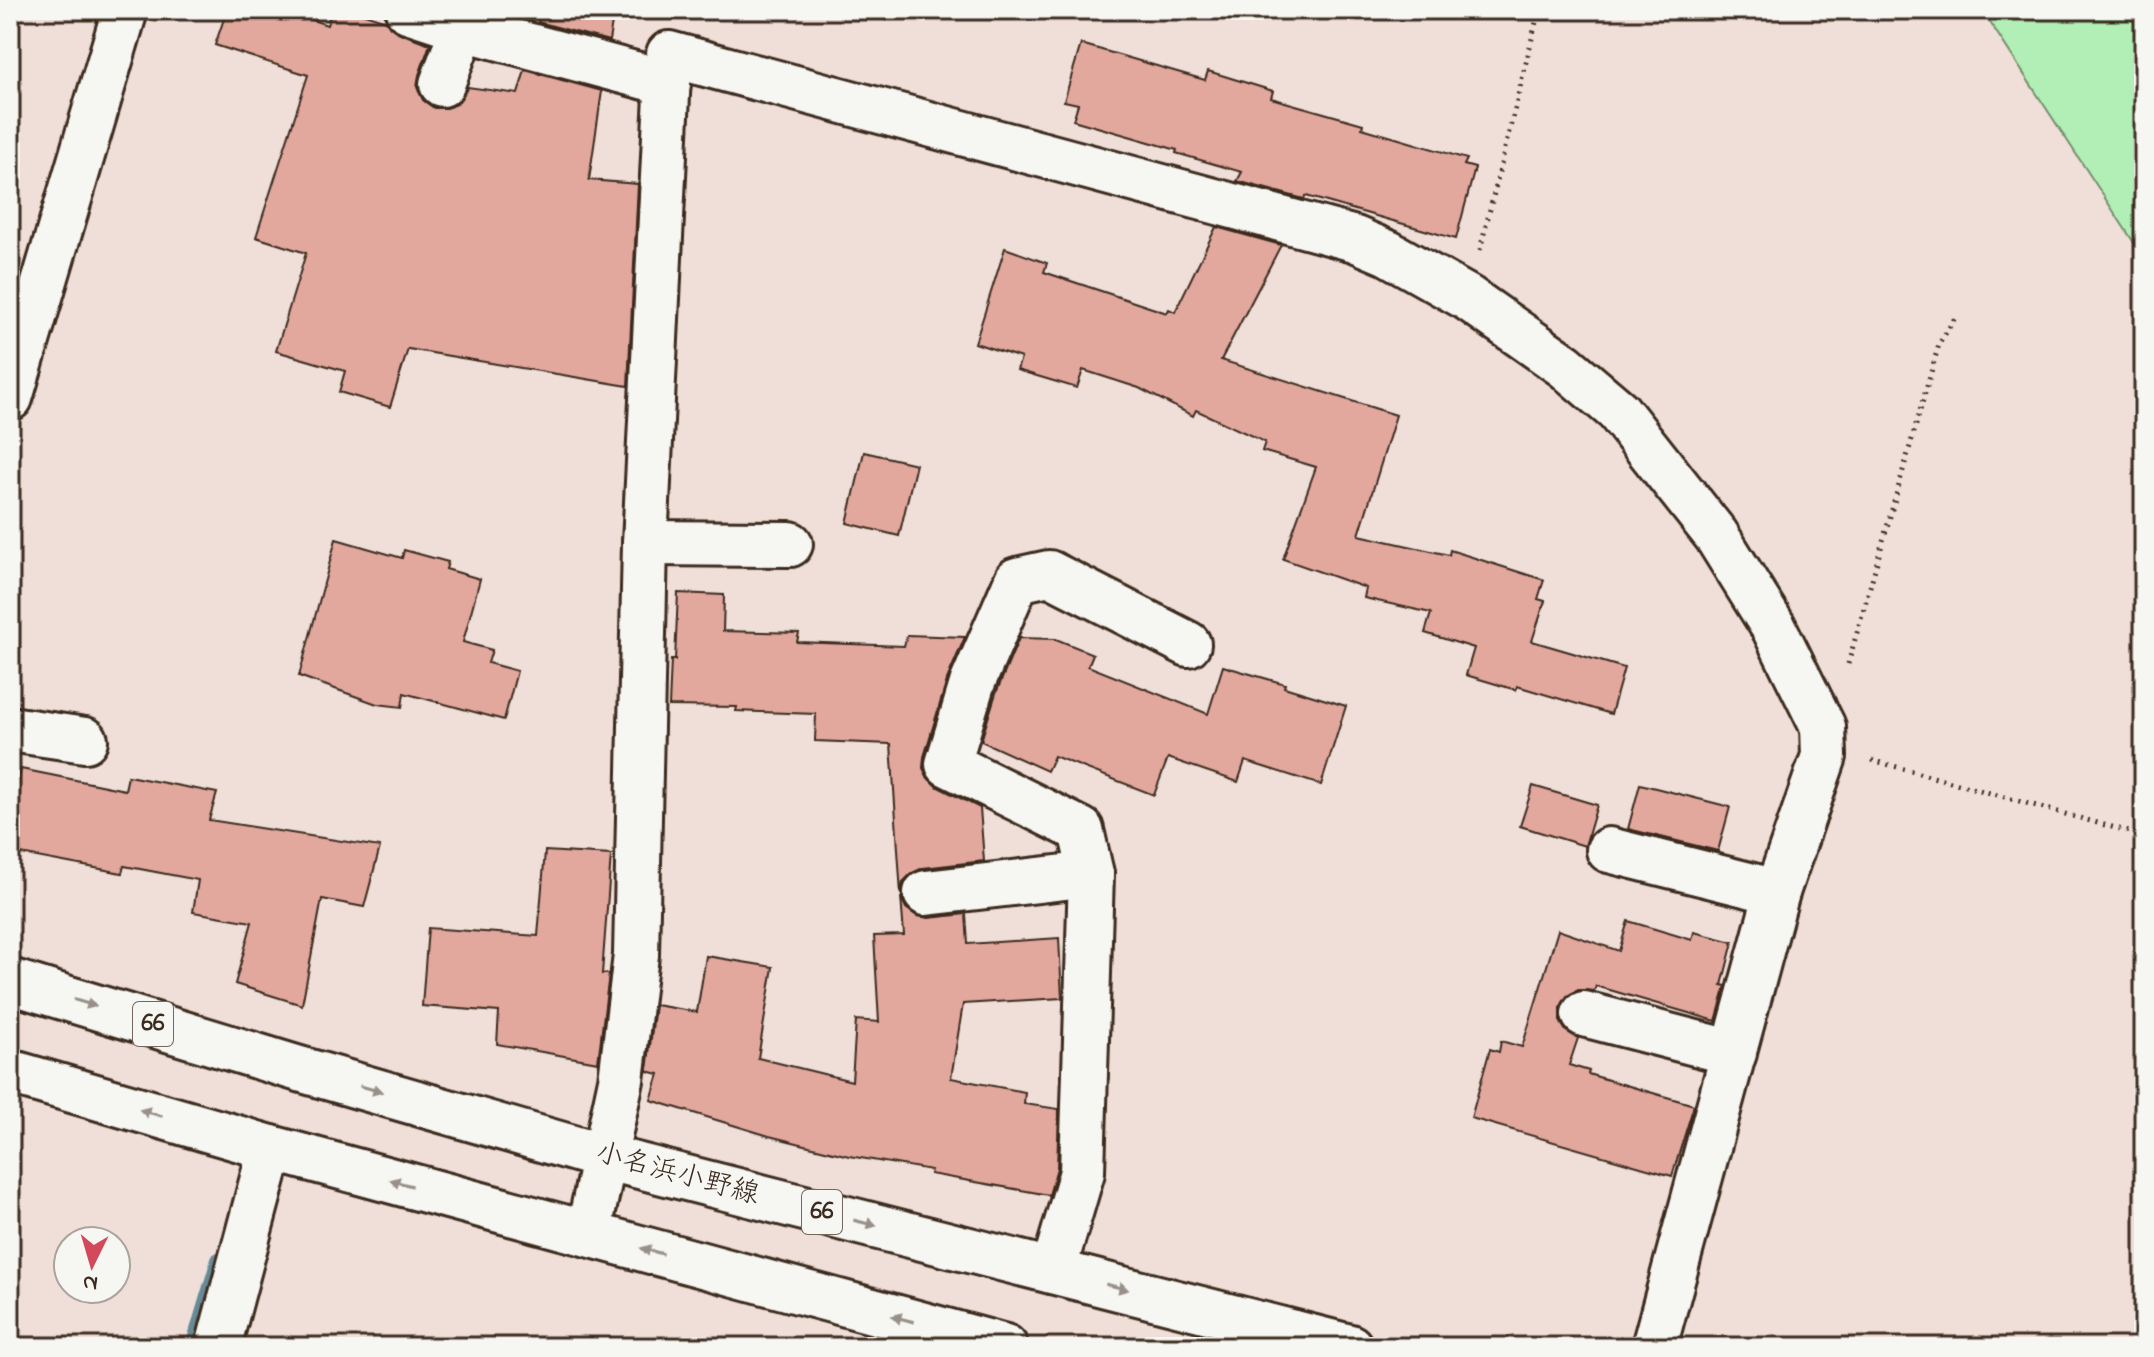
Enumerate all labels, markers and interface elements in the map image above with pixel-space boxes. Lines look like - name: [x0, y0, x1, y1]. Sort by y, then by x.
- one-way arrow: [73, 997, 97, 1010]
- road number: 66: [133, 1002, 173, 1046]
- one-way arrow: [359, 1083, 383, 1096]
- one-way arrow: [138, 1106, 162, 1119]
- street label: 小名浜小野線: [591, 1133, 763, 1217]
- one-way arrow: [389, 1176, 413, 1189]
- road number: 66: [802, 1190, 842, 1234]
- one-way arrow: [852, 1217, 877, 1230]
- north arrow: [52, 1225, 132, 1305]
- one-way arrow: [640, 1245, 665, 1257]
- text: N: [82, 1265, 99, 1299]
- one-way arrow: [1104, 1282, 1129, 1294]
- one-way arrow: [891, 1313, 916, 1325]

